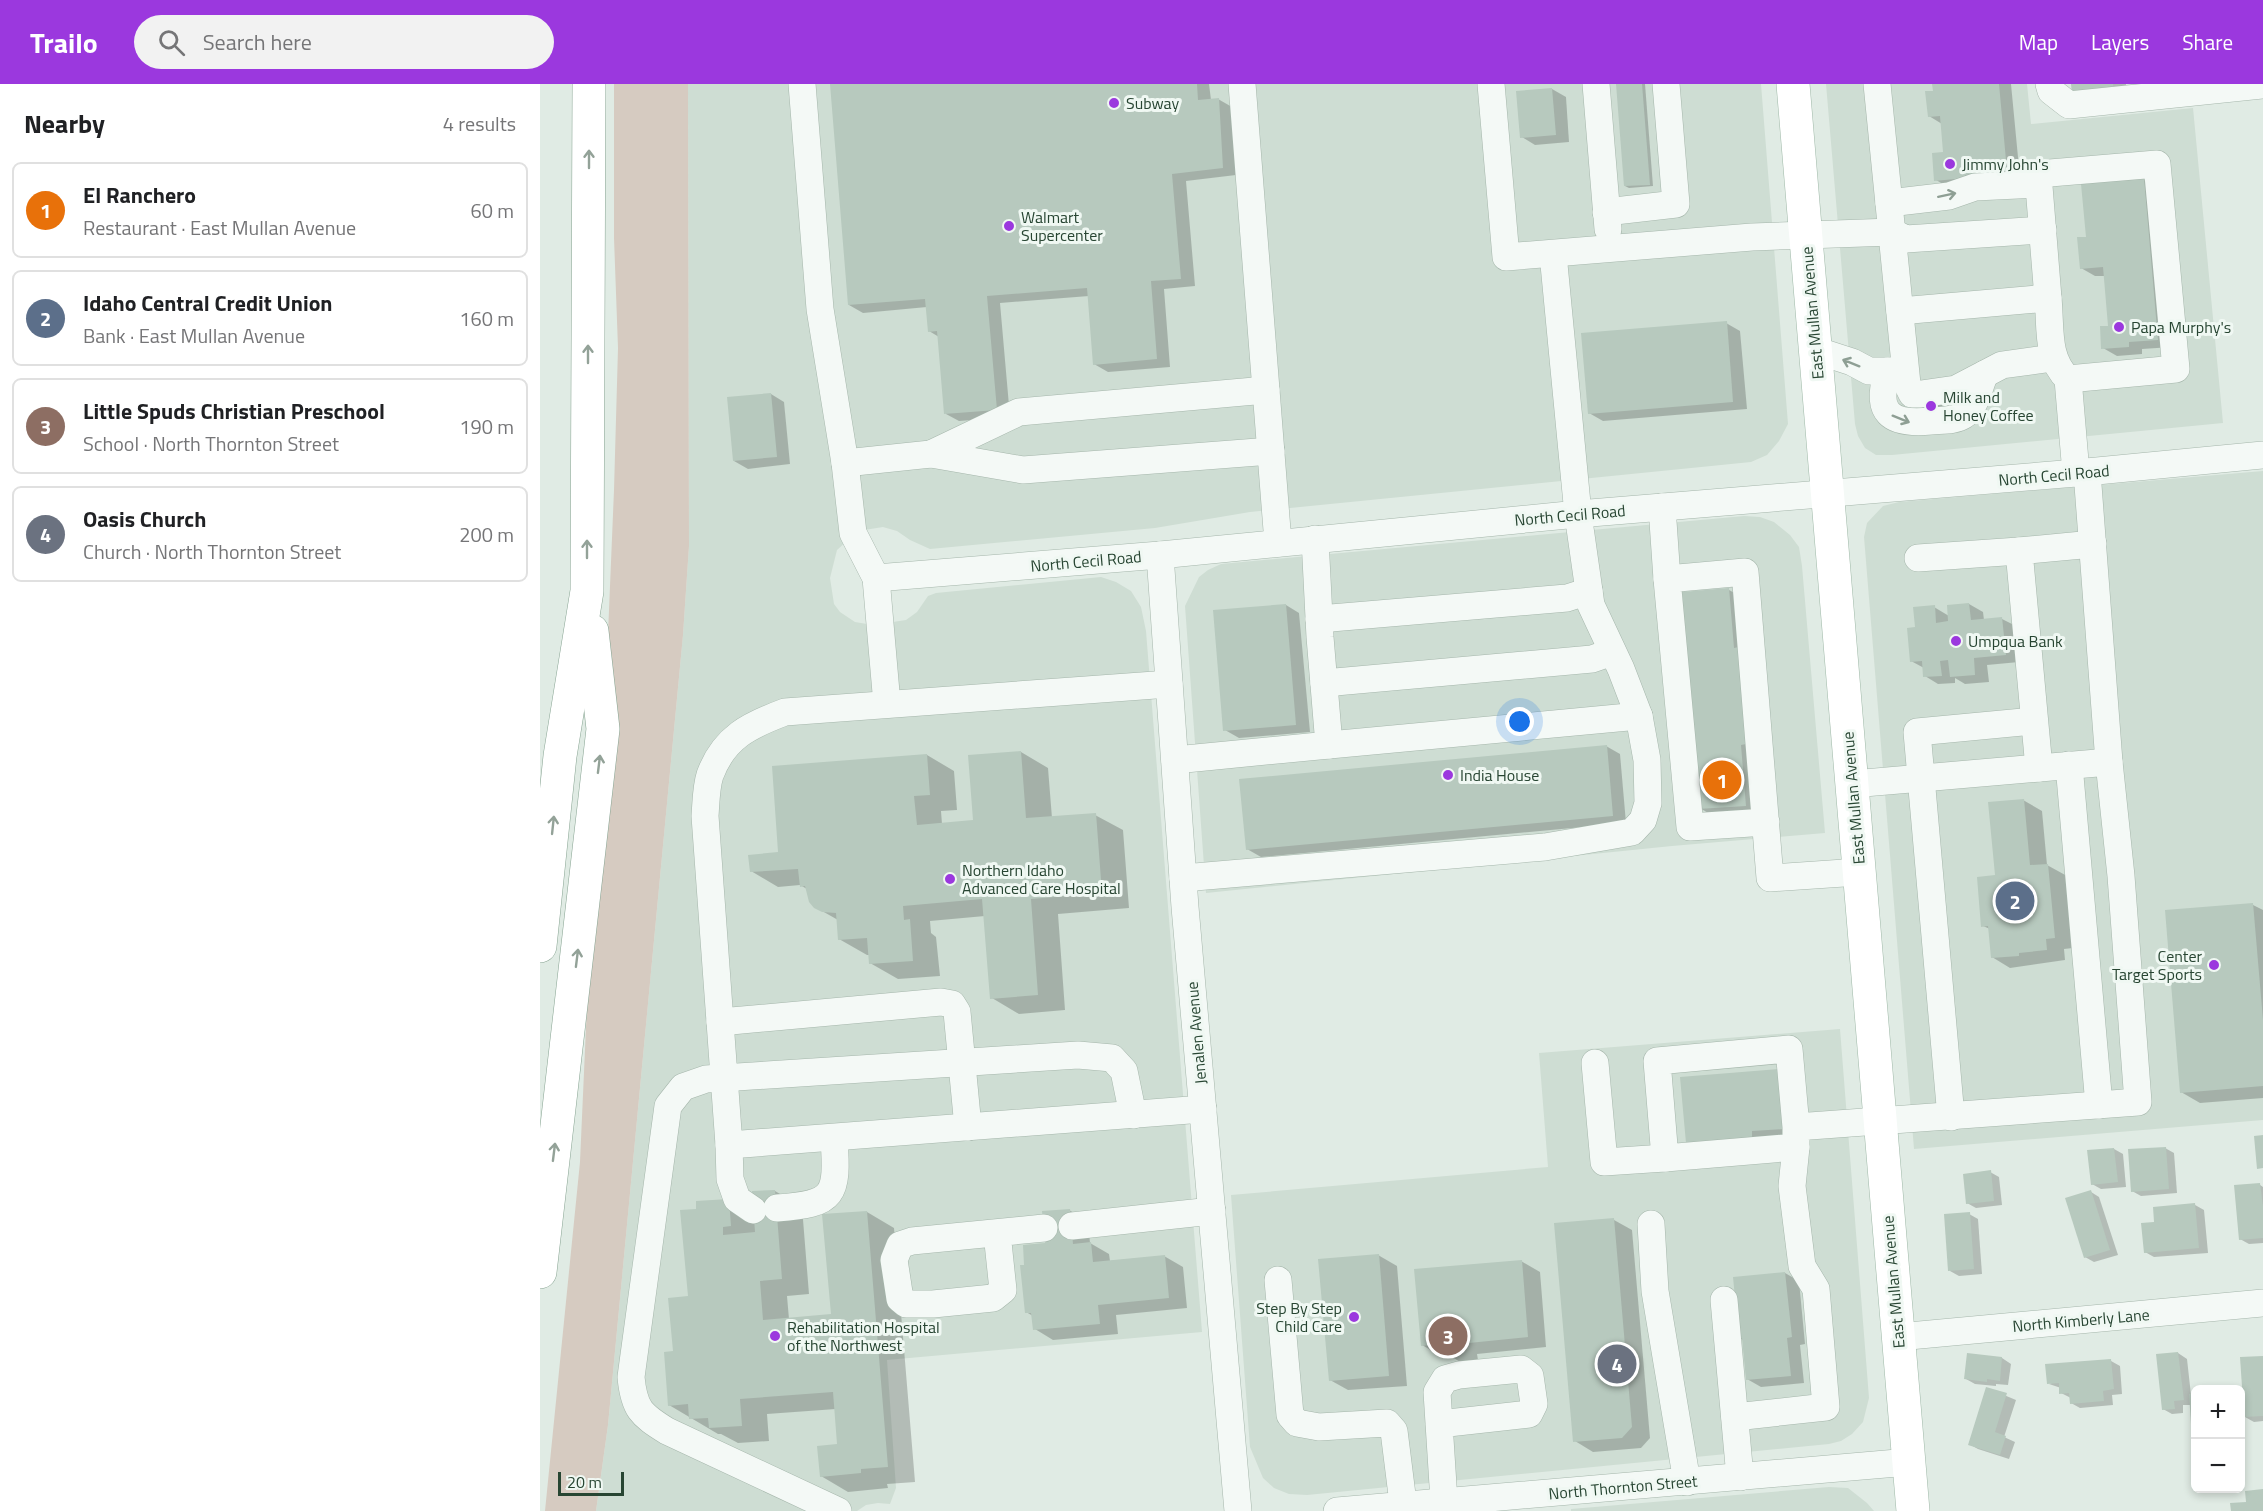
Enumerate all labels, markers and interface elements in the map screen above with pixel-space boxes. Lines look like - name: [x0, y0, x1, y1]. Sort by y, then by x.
- search box: [134, 15, 554, 69]
- text: Trailo: [30, 21, 98, 64]
- text: Search here: [203, 25, 312, 59]
- icon: search: [155, 26, 188, 59]
- text: Map: [2019, 26, 2058, 58]
- text: Layers: [2091, 26, 2149, 58]
- text: Share: [2182, 26, 2233, 58]
- place label: Subway: [1126, 91, 1180, 115]
- marker: Subway: [1107, 96, 1121, 110]
- text: Nearby: [24, 104, 105, 143]
- text: 4 results: [443, 108, 516, 139]
- one-way arrow: [583, 149, 595, 169]
- place label: Jimmy John's: [1962, 152, 2049, 176]
- marker: Jimmy John's: [1943, 157, 1957, 171]
- text: El Ranchero: [83, 178, 196, 212]
- one-way arrow: [1937, 189, 1956, 200]
- text: 1: [40, 195, 51, 226]
- text: 60 m: [470, 195, 514, 226]
- place label: Walmart Supercenter: [1021, 205, 1103, 247]
- text: Restaurant · East Mullan Avenue: [83, 212, 356, 243]
- marker: Walmart Supercenter: [1002, 219, 1016, 233]
- street label: East Mullan Avenue: [1794, 246, 1830, 380]
- text: Idaho Central Credit Union: [83, 286, 333, 320]
- text: 2: [40, 303, 51, 334]
- text: 160 m: [459, 303, 514, 334]
- place label: Papa Murphy's: [2131, 315, 2231, 339]
- text: Bank · East Mullan Avenue: [83, 320, 305, 351]
- marker: Papa Murphy's: [2112, 320, 2126, 334]
- one-way arrow: [582, 344, 594, 364]
- one-way arrow: [1842, 357, 1861, 368]
- place label: Milk and Honey Coffee: [1943, 385, 2034, 427]
- text: Little Spuds Christian Preschool: [83, 394, 385, 428]
- marker: Milk and Honey Coffee: [1924, 399, 1938, 413]
- text: 3: [40, 411, 51, 442]
- text: 190 m: [459, 411, 514, 442]
- one-way arrow: [1891, 414, 1909, 425]
- text: School · North Thornton Street: [83, 428, 339, 459]
- street label: North Cecil Road: [1997, 458, 2111, 492]
- street label: North Cecil Road: [1513, 498, 1627, 532]
- text: Oasis Church: [83, 502, 206, 536]
- text: 4: [40, 519, 51, 550]
- text: 200 m: [459, 519, 514, 550]
- text: Church · North Thornton Street: [83, 536, 341, 567]
- one-way arrow: [581, 539, 593, 559]
- street label: North Cecil Road: [1029, 544, 1143, 578]
- place label: Umpqua Bank: [1968, 629, 2063, 653]
- marker: Umpqua Bank: [1949, 634, 1963, 648]
- your location: [1505, 707, 1534, 736]
- street label: East Mullan Avenue: [1835, 731, 1871, 865]
- one-way arrow: [594, 755, 605, 775]
- pin: 1: [1702, 758, 1742, 802]
- place label: India House: [1460, 763, 1539, 787]
- marker: India House: [1441, 768, 1455, 782]
- one-way arrow: [548, 816, 559, 836]
- place label: Northern Idaho Advanced Care Hospital: [962, 858, 1121, 900]
- marker: Northern Idaho Advanced Care Hospital: [943, 872, 957, 886]
- pin: 2: [1996, 878, 2034, 924]
- place label: Center Target Sports: [2112, 944, 2202, 986]
- one-way arrow: [572, 949, 583, 969]
- marker: Center Target Sports: [2207, 958, 2221, 972]
- street label: Jenalen Avenue: [1180, 981, 1212, 1085]
- one-way arrow: [549, 1142, 560, 1162]
- street label: East Mullan Avenue: [1875, 1215, 1911, 1349]
- place label: Step By Step Child Care: [1256, 1296, 1342, 1338]
- street label: North Kimberly Lane: [2011, 1302, 2151, 1338]
- marker: Step By Step Child Care: [1347, 1310, 1361, 1324]
- pin: 3: [1428, 1314, 1468, 1358]
- place label: Rehabilitation Hospital of the Northwest: [787, 1315, 940, 1357]
- marker: Rehabilitation Hospital of the Northwest: [768, 1329, 782, 1343]
- pin: 4: [1598, 1342, 1636, 1386]
- map controls: [2191, 1385, 2245, 1493]
- button: +: [2191, 1385, 2245, 1439]
- button: −: [2191, 1439, 2245, 1493]
- scale bar: [558, 1469, 624, 1496]
- street label: North Thornton Street: [1548, 1469, 1699, 1505]
- text: 20 m: [567, 1470, 602, 1494]

